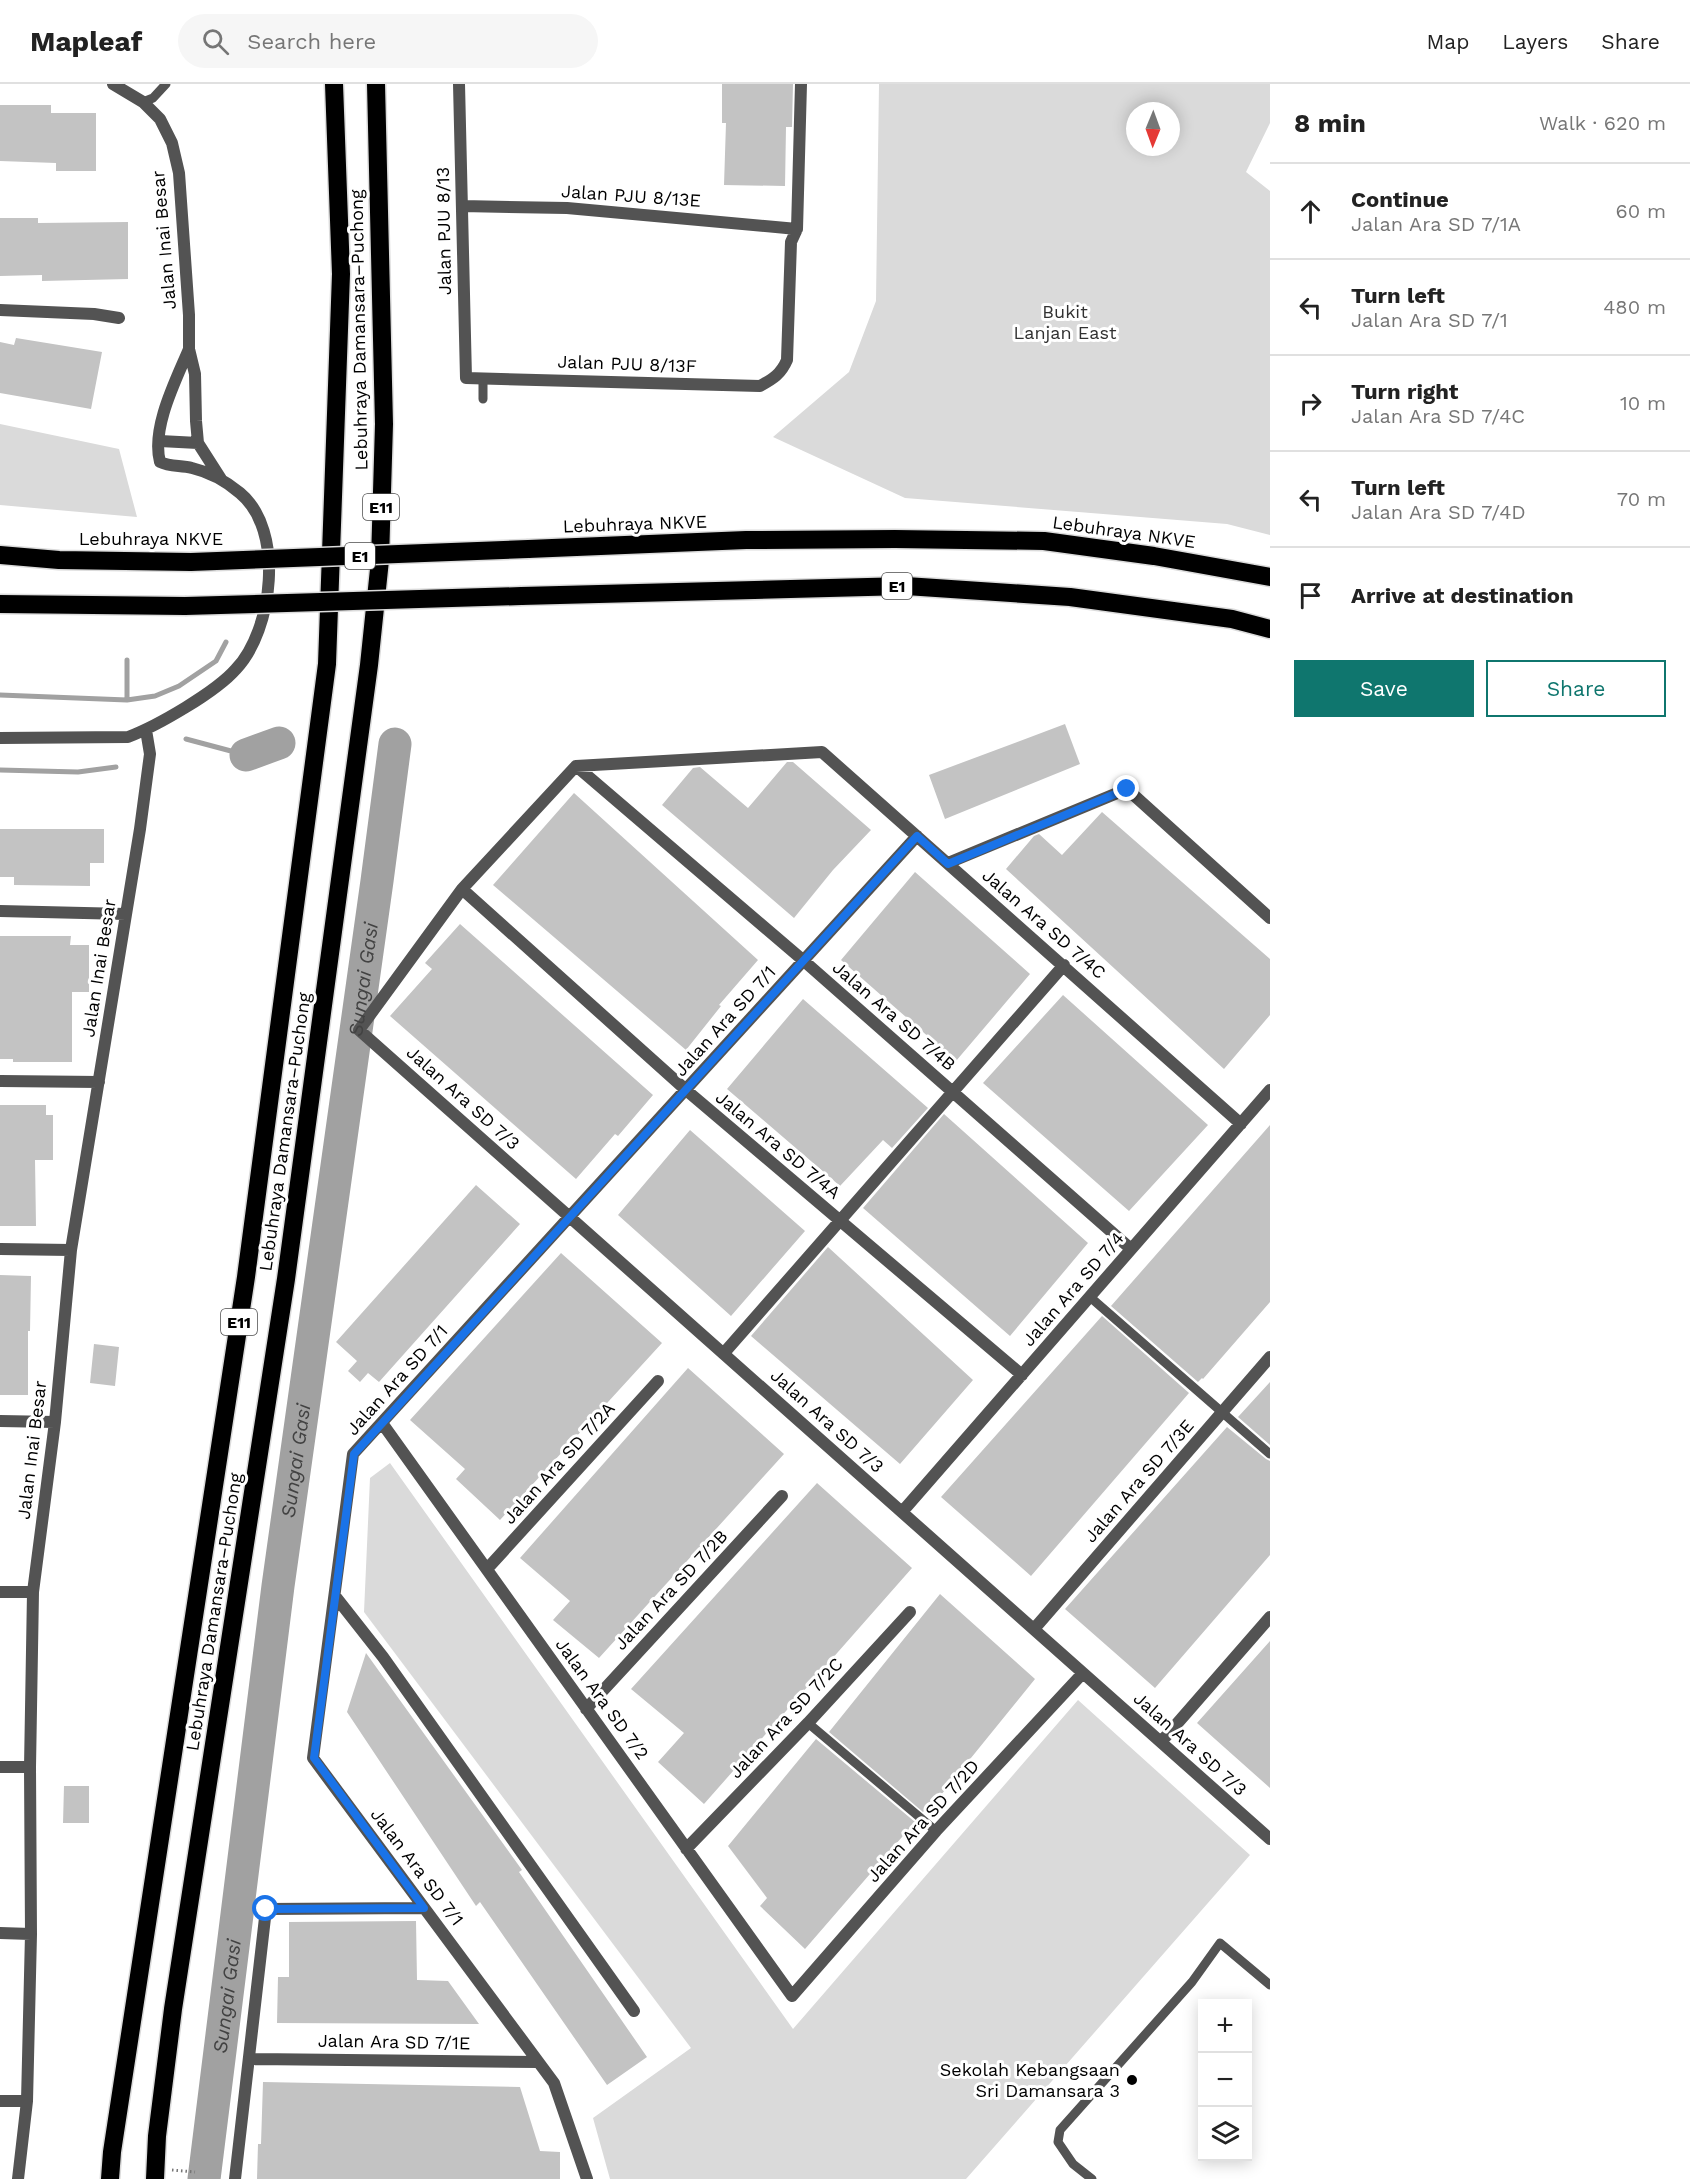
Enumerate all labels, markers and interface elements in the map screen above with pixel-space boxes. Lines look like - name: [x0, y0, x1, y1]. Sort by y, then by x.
- search box: [178, 14, 598, 68]
- text: Mapleaf: [30, 25, 142, 58]
- icon: search: [199, 25, 232, 58]
- text: Search here: [247, 29, 376, 54]
- text: Map: [1426, 29, 1469, 54]
- text: Layers: [1502, 29, 1568, 54]
- text: Share: [1601, 29, 1660, 54]
- north arrow: [1126, 102, 1180, 156]
- text: 8 min: [1294, 108, 1366, 138]
- text: Walk · 620 m: [1539, 111, 1666, 135]
- street label: Jalan PJU 8/13: [432, 167, 455, 295]
- street label: Jalan Inai Besar: [147, 170, 180, 311]
- street label: Jalan PJU 8/13E: [561, 180, 702, 211]
- text: Continue: [1351, 187, 1449, 212]
- street label: Lebuhraya Damansara–Puchong: [346, 189, 371, 471]
- icon: ahead: [1294, 195, 1327, 228]
- text: 60 m: [1616, 199, 1666, 223]
- text: Jalan Ara SD 7/1A: [1351, 212, 1521, 236]
- text: Turn left: [1351, 283, 1445, 308]
- icon: left: [1294, 291, 1327, 324]
- text: 480 m: [1603, 295, 1666, 319]
- park label: Bukit Lanjan East: [1013, 301, 1117, 343]
- text: Jalan Ara SD 7/1: [1351, 308, 1508, 332]
- street label: Jalan PJU 8/13F: [557, 351, 697, 376]
- text: Turn right: [1351, 379, 1458, 404]
- icon: right: [1294, 387, 1327, 420]
- text: 10 m: [1620, 391, 1666, 415]
- text: Jalan Ara SD 7/4C: [1351, 404, 1525, 428]
- text: Turn left: [1351, 475, 1445, 500]
- icon: left: [1294, 483, 1327, 516]
- text: 70 m: [1617, 487, 1666, 511]
- road number: E11: [363, 494, 399, 520]
- text: Jalan Ara SD 7/4D: [1351, 500, 1526, 524]
- street label: Lebuhraya NKVE: [563, 510, 707, 537]
- street label: Lebuhraya NKVE: [1051, 511, 1197, 552]
- street label: Lebuhraya NKVE: [79, 528, 223, 549]
- road number: E1: [345, 543, 375, 569]
- road number: E1: [882, 573, 912, 599]
- icon: arrive: [1294, 579, 1327, 612]
- text: Arrive at destination: [1351, 583, 1574, 608]
- button: Save: [1294, 660, 1474, 717]
- button: Share: [1486, 660, 1666, 717]
- route end: [1113, 775, 1139, 801]
- street label: Jalan Ara SD 7/4C: [978, 864, 1110, 983]
- street label: Jalan Inai Besar: [77, 897, 120, 1039]
- water label: Sungai Gasi: [343, 920, 383, 1038]
- street label: Jalan Ara SD 7/4B: [829, 956, 960, 1075]
- street label: Jalan Ara SD 7/1: [670, 961, 780, 1080]
- street label: Lebuhraya Damansara–Puchong: [255, 991, 315, 1273]
- street label: Jalan Ara SD 7/3: [403, 1041, 524, 1154]
- street label: Jalan Ara SD 7/4A: [712, 1086, 845, 1203]
- street label: Jalan Ara SD 7/4: [1017, 1227, 1128, 1350]
- road number: E11: [221, 1309, 257, 1335]
- street label: Jalan Ara SD 7/1: [342, 1320, 452, 1439]
- street label: Jalan Ara SD 7/3: [767, 1364, 888, 1477]
- street label: Jalan Inai Besar: [13, 1379, 50, 1521]
- street label: Jalan Ara SD 7/2A: [498, 1397, 619, 1528]
- water label: Sungai Gasi: [276, 1401, 316, 1519]
- street label: Jalan Ara SD 7/3E: [1080, 1415, 1198, 1546]
- street label: Lebuhraya Damansara–Puchong: [181, 1471, 246, 1752]
- street label: Jalan Ara SD 7/2B: [610, 1525, 732, 1654]
- street label: Jalan Ara SD 7/2: [551, 1634, 653, 1763]
- street label: Jalan Ara SD 7/2C: [724, 1653, 847, 1782]
- street label: Jalan Ara SD 7/3: [1130, 1687, 1251, 1800]
- street label: Jalan Ara SD 7/2D: [862, 1755, 983, 1886]
- street label: Jalan Ara SD 7/1: [367, 1804, 468, 1929]
- route start: [252, 1895, 278, 1921]
- water label: Sungai Gasi: [208, 1937, 246, 2055]
- map controls: [1198, 1999, 1252, 2161]
- button: +: [1198, 1999, 1252, 2053]
- street label: Jalan Ara SD 7/1E: [318, 2030, 470, 2053]
- button: −: [1198, 2053, 1252, 2107]
- place label: Sekolah Kebangsaan Sri Damansara 3: [940, 2059, 1120, 2101]
- marker: Sekolah Kebangsaan Sri Damansara 3: [1125, 2073, 1139, 2087]
- button: layers: [1198, 2107, 1252, 2161]

